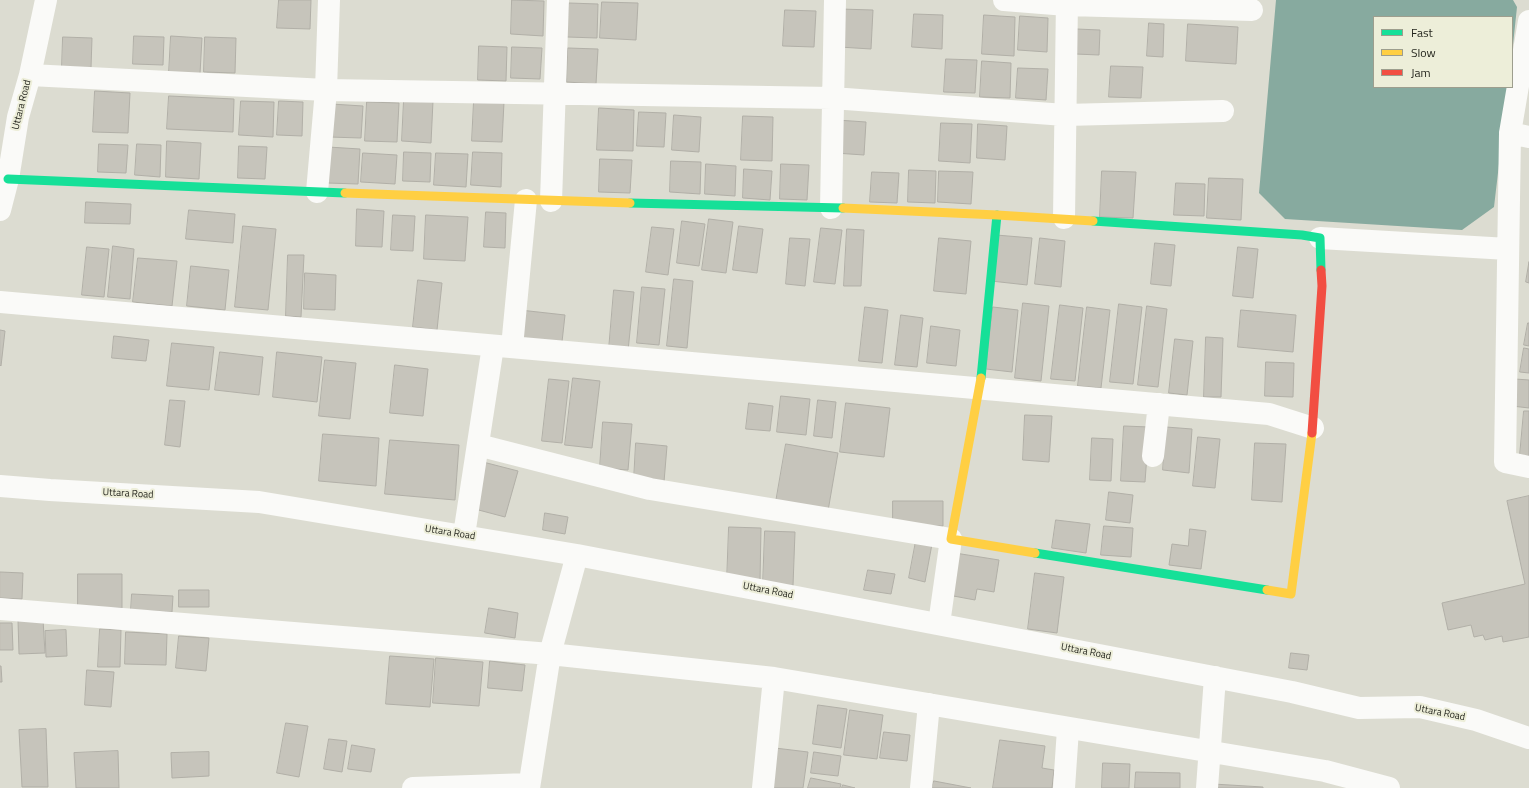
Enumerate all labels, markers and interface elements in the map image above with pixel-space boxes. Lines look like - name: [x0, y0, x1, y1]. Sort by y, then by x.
- legend: [1373, 16, 1513, 88]
- text: Fast: [1411, 23, 1433, 42]
- text: Slow: [1411, 43, 1436, 62]
- text: Jam: [1411, 63, 1431, 82]
- street label: Uttara Road: [10, 79, 34, 131]
- street label: Uttara Road: [102, 487, 154, 501]
- street label: Uttara Road: [424, 523, 476, 543]
- street label: Uttara Road: [742, 580, 794, 602]
- street label: Uttara Road: [1060, 641, 1112, 663]
- street label: Uttara Road: [1414, 702, 1466, 724]

